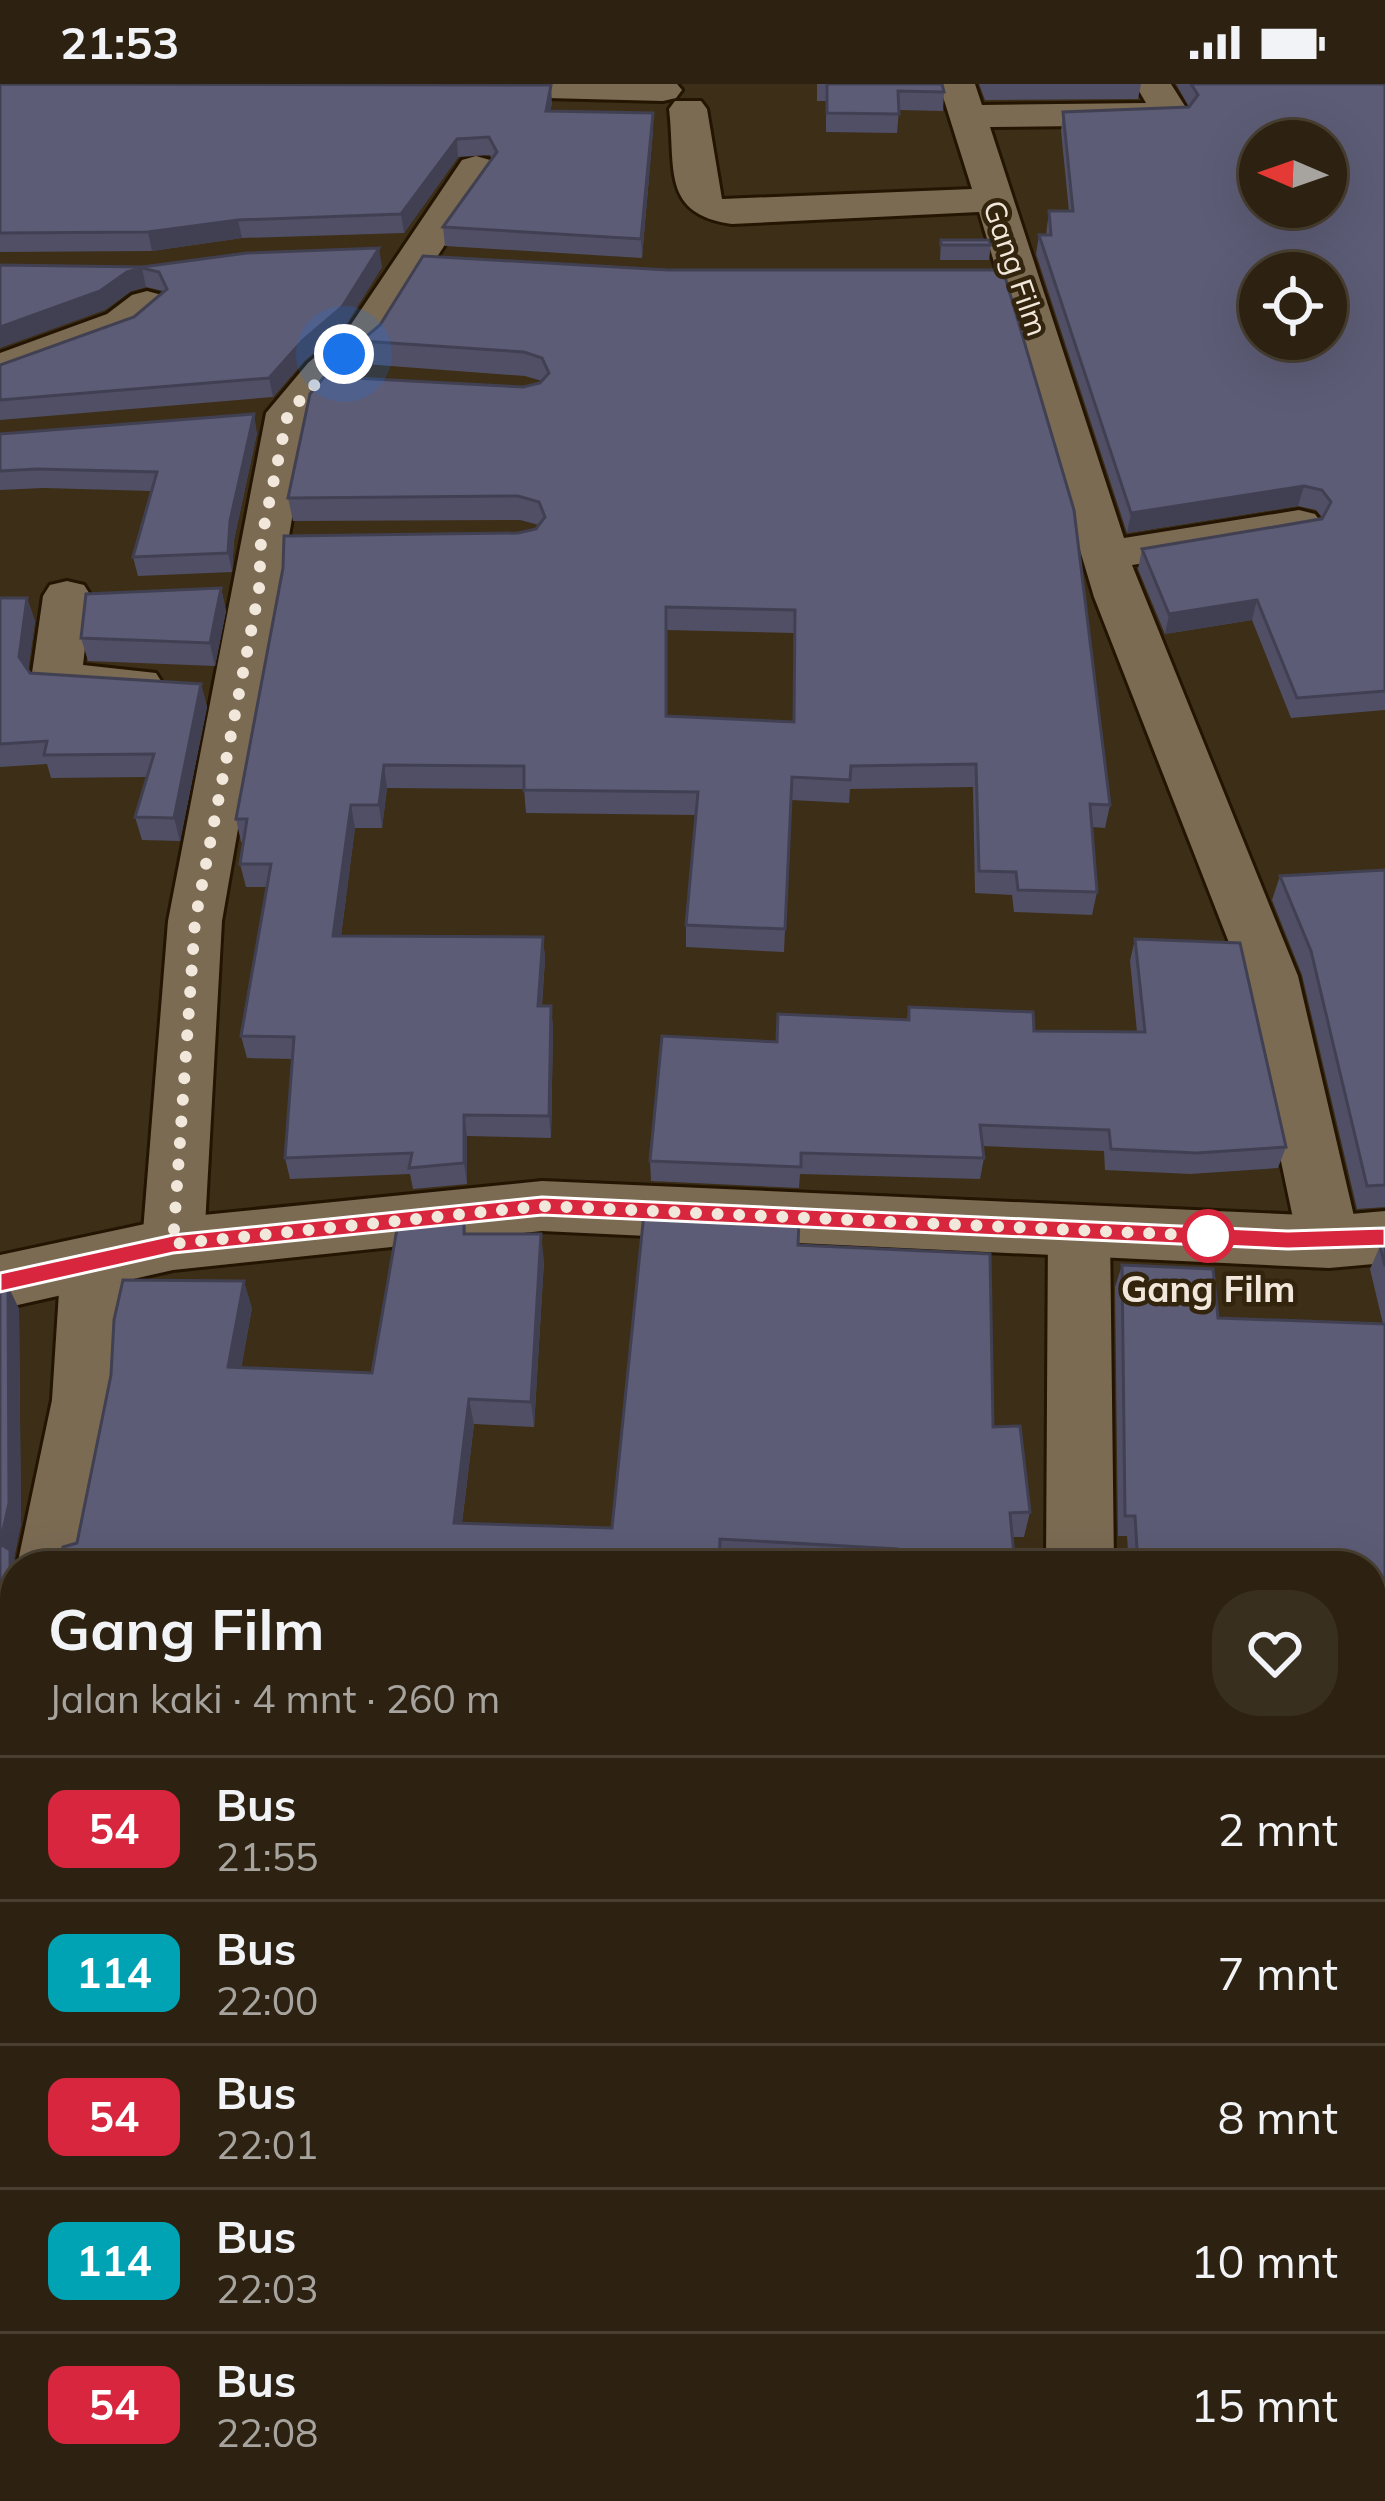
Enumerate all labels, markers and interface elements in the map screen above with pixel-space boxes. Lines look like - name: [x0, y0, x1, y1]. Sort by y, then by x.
- text: 21:53: [60, 14, 179, 70]
- north arrow: [1239, 120, 1347, 228]
- map controls: [1239, 120, 1347, 360]
- street label: Gang Film: [975, 195, 1057, 341]
- button: locate: [1239, 252, 1347, 360]
- your location: [314, 324, 374, 384]
- marker: Gang Film: [1183, 1211, 1233, 1261]
- place label: Gang Film: [1121, 1266, 1295, 1311]
- button: heart: [1212, 1590, 1338, 1716]
- text: Gang Film: [48, 1593, 325, 1664]
- text: Jalan kaki · 4 mnt · 260 m: [48, 1674, 500, 1723]
- text: Bus: [216, 1776, 296, 1832]
- text: 2 mnt: [1218, 1801, 1338, 1857]
- text: 54: [89, 1802, 139, 1855]
- text: 21:55: [216, 1832, 319, 1881]
- text: Bus: [216, 1920, 296, 1976]
- text: 7 mnt: [1218, 1945, 1338, 2001]
- text: 114: [76, 1946, 152, 1999]
- text: 22:00: [216, 1976, 319, 2025]
- text: Bus: [216, 2064, 296, 2120]
- text: 8 mnt: [1218, 2089, 1338, 2145]
- text: 54: [89, 2090, 139, 2143]
- text: 22:01: [216, 2120, 319, 2169]
- text: Bus: [216, 2208, 296, 2264]
- text: 10 mnt: [1191, 2233, 1338, 2289]
- text: 114: [76, 2234, 152, 2287]
- text: 22:03: [216, 2264, 319, 2313]
- text: Bus: [216, 2352, 296, 2408]
- text: 15 mnt: [1191, 2377, 1338, 2433]
- text: 54: [89, 2378, 139, 2431]
- text: 22:08: [216, 2408, 319, 2457]

